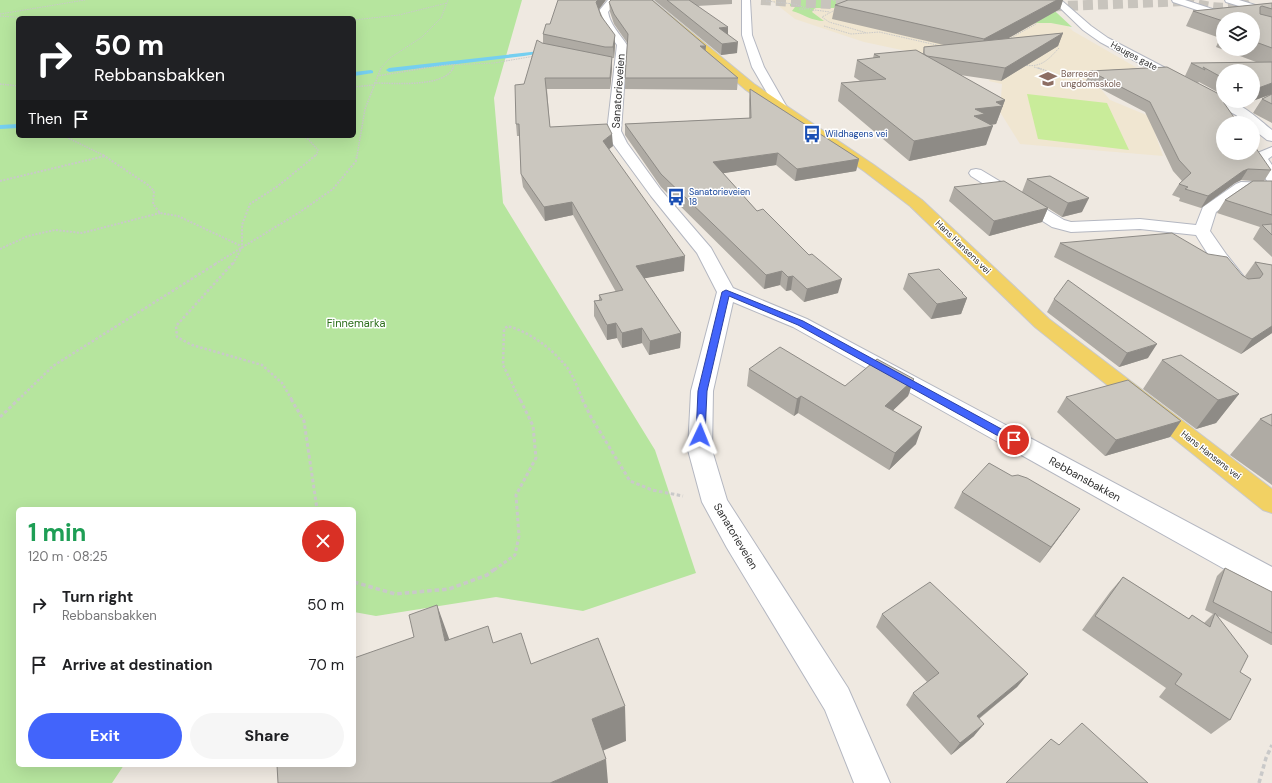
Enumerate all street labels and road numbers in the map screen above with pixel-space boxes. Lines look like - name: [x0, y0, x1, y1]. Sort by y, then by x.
- street label: Hauges gate: [1109, 39, 1159, 73]
- street label: Sanatorieveien: [608, 53, 628, 129]
- street label: Hans Hansens vei: [933, 217, 993, 277]
- street label: Hans Hansens vei: [1179, 428, 1243, 482]
- street label: Rebbansbakken: [1047, 453, 1123, 505]
- street label: Sanatorieveien: [711, 500, 761, 572]

